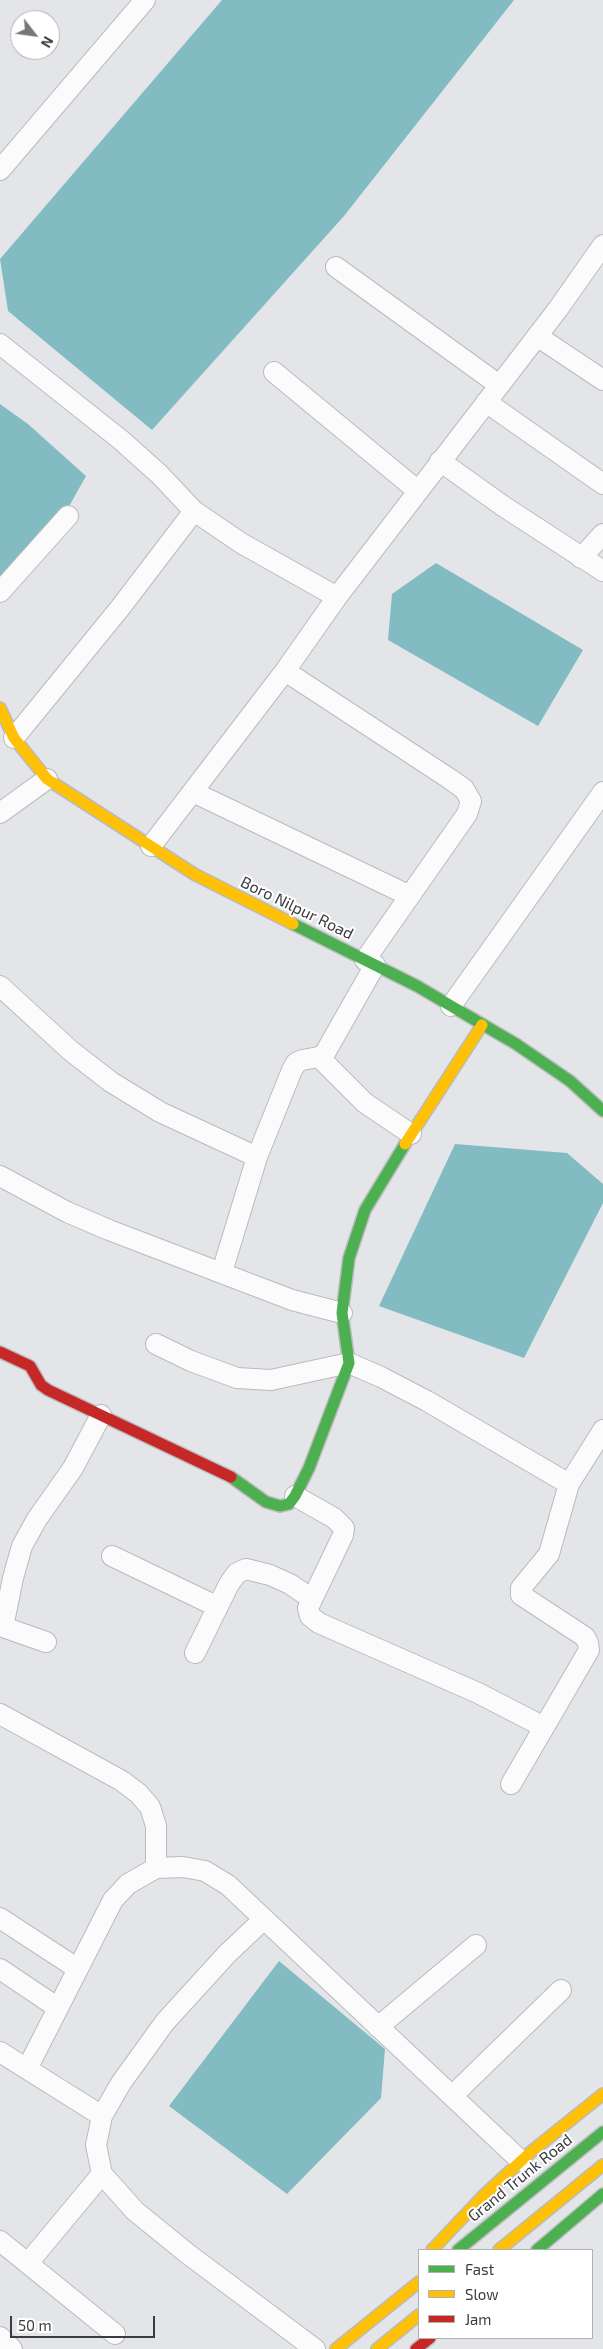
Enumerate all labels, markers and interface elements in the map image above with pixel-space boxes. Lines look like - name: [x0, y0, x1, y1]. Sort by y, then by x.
- north arrow: [10, 10, 60, 60]
- text: N: [38, 34, 57, 51]
- street label: Boro Nilpur Road: [237, 872, 357, 944]
- street label: Grand Trunk Road: [464, 2130, 576, 2226]
- legend: [418, 2249, 593, 2339]
- text: Fast: [465, 2260, 494, 2278]
- text: Slow: [465, 2285, 499, 2303]
- scale bar: [12, 2306, 158, 2338]
- text: Jam: [465, 2310, 491, 2328]
- text: 50 m: [18, 2316, 52, 2334]

